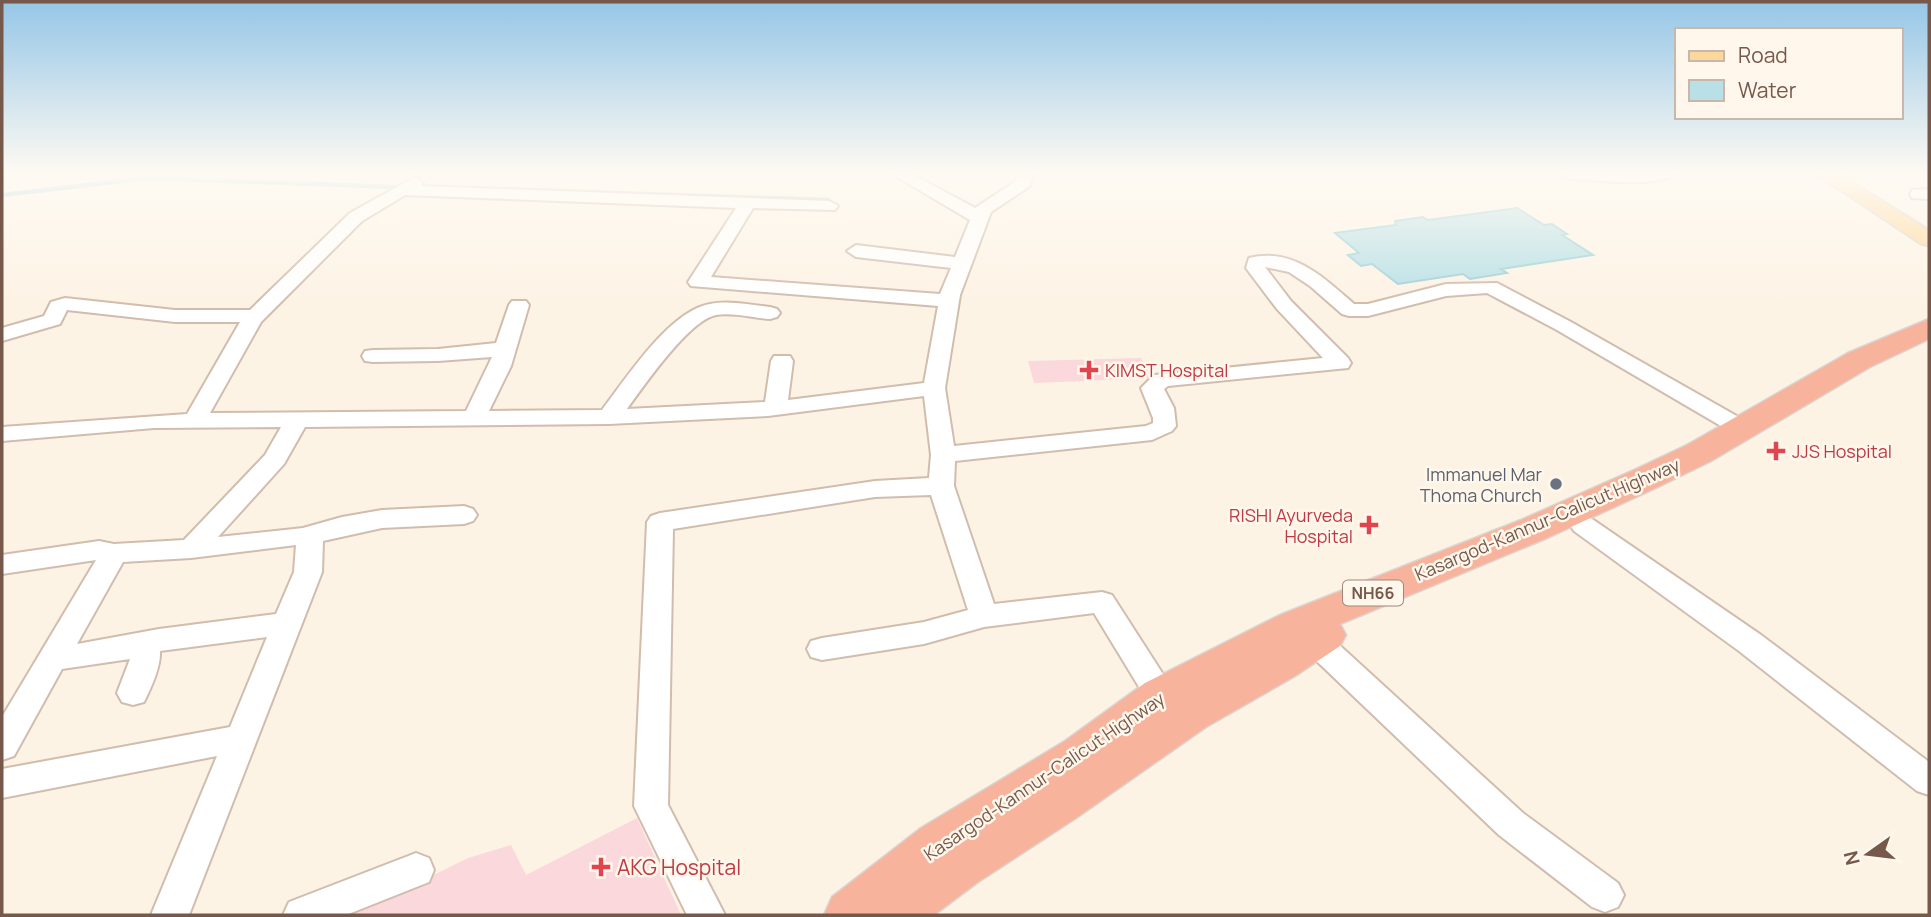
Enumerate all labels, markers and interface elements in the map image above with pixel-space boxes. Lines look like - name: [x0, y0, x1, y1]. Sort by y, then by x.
- legend: [1675, 28, 1903, 119]
- text: Road: [1738, 41, 1788, 69]
- text: Water: [1738, 76, 1797, 104]
- place label: KIMST Hospital: [1105, 358, 1229, 382]
- marker: KIMST Hospital: [1079, 360, 1099, 380]
- place label: JJS Hospital: [1792, 439, 1892, 463]
- marker: JJS Hospital: [1766, 441, 1786, 461]
- street label: Kasargod-Kannur-Calicut Highway: [1411, 452, 1684, 586]
- place label: Immanuel Mar Thoma Church: [1420, 462, 1543, 507]
- marker: Immanuel Mar Thoma Church: [1548, 476, 1564, 492]
- place label: RISHI Ayurveda Hospital: [1229, 503, 1353, 548]
- marker: RISHI Ayurveda Hospital: [1359, 515, 1379, 535]
- road number: NH66: [1343, 580, 1403, 606]
- street label: Kasargod-Kannur-Calicut Highway: [919, 686, 1169, 866]
- north arrow: [1833, 819, 1903, 889]
- text: N: [1837, 848, 1866, 868]
- place label: AKG Hospital: [617, 853, 741, 881]
- marker: AKG Hospital: [591, 857, 611, 877]

